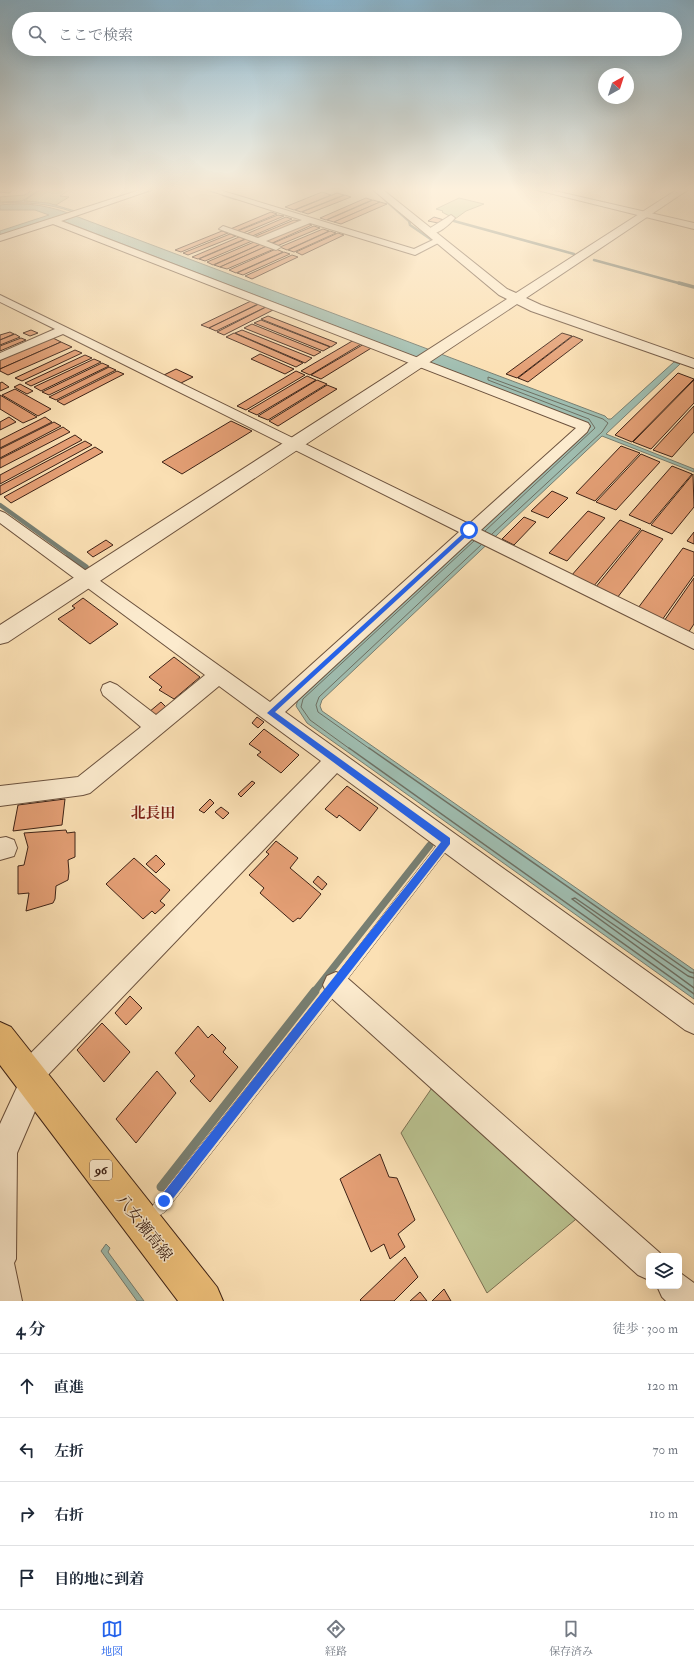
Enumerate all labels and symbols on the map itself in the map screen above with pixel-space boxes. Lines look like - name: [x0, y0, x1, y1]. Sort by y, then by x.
- north arrow: [598, 68, 634, 104]
- route start: [460, 521, 478, 539]
- district label: 北長田: [130, 804, 176, 823]
- road number: 96: [90, 1160, 112, 1180]
- street label: 八女瀬高線: [112, 1190, 177, 1265]
- route end: [155, 1192, 173, 1210]

